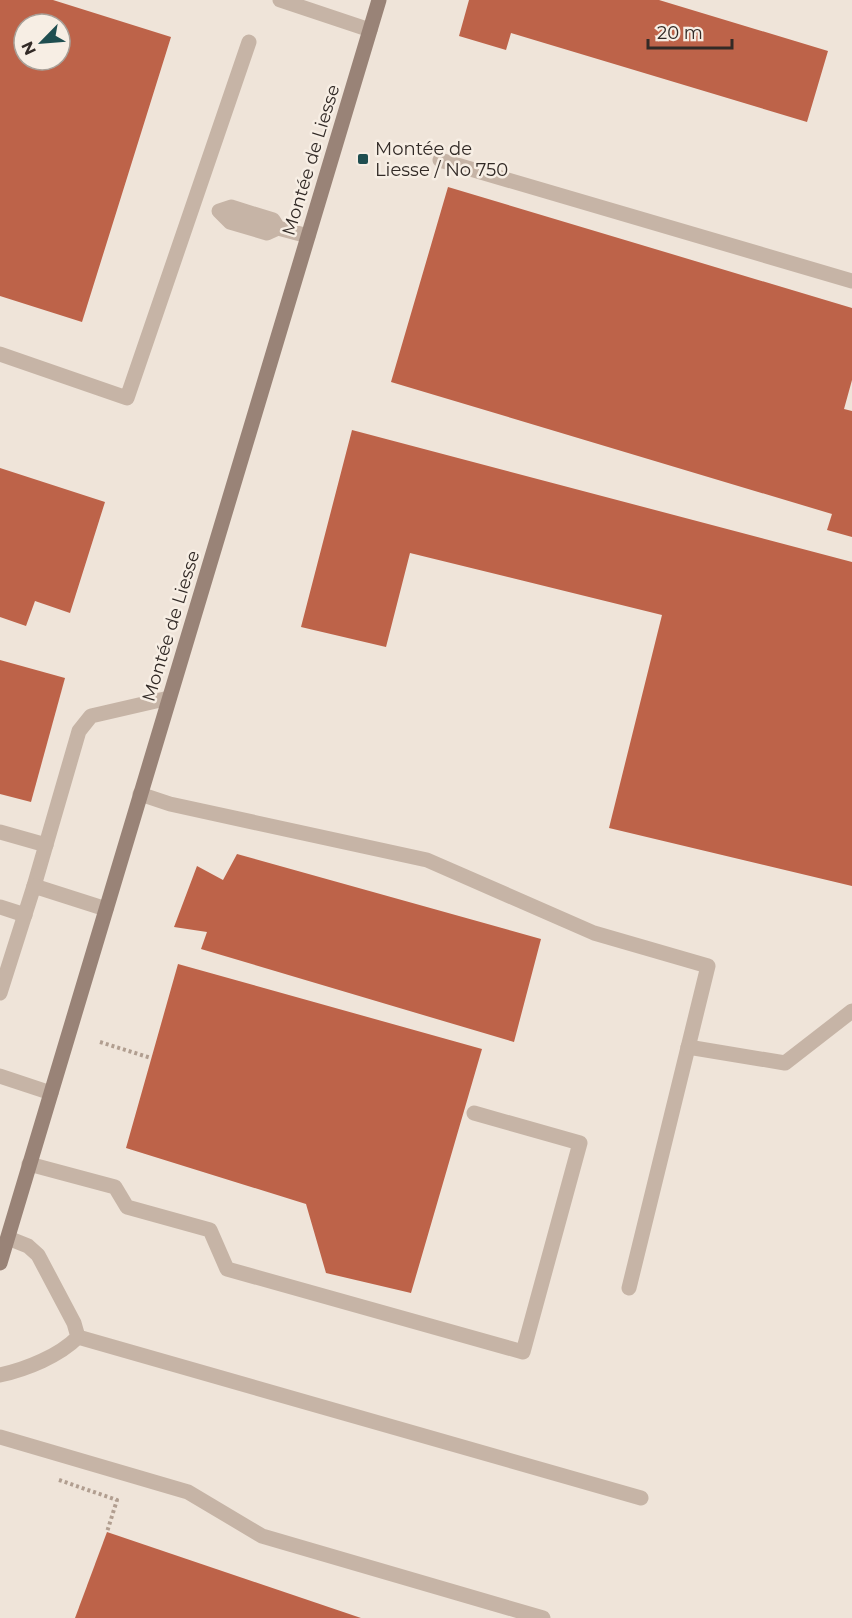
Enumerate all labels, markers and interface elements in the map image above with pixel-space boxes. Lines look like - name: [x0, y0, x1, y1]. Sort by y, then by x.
- north arrow: [12, 12, 72, 72]
- scale bar: [648, 12, 732, 50]
- text: 20 m: [657, 22, 703, 44]
- text: N: [18, 38, 40, 58]
- street label: Montée de Liesse: [278, 82, 344, 238]
- place label: Montée de Liesse / No 750: [375, 138, 508, 181]
- marker: Montée de Liesse / No 750: [356, 152, 370, 166]
- street label: Montée de Liesse: [138, 548, 204, 704]

